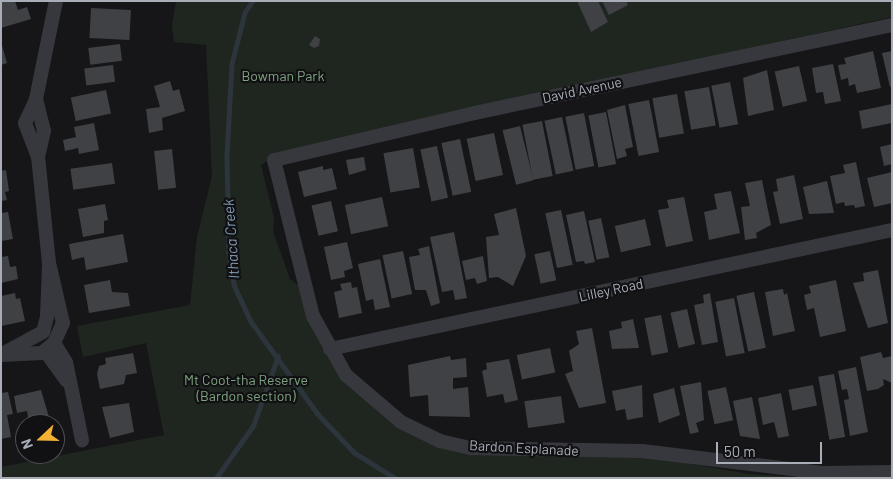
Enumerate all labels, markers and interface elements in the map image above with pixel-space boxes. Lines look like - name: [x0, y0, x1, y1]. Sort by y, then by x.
- park label: Bowman Park: [242, 68, 324, 84]
- street label: David Avenue: [541, 73, 623, 107]
- water label: Ithaca Creek: [219, 198, 243, 280]
- street label: Lilley Road: [577, 275, 645, 305]
- park label: Mt Coot-tha Reserve (Bardon section): [184, 372, 308, 404]
- north arrow: [15, 414, 65, 464]
- scale bar: [718, 432, 824, 464]
- text: N: [17, 437, 36, 452]
- street label: Bardon Esplanade: [469, 437, 579, 459]
- text: 50 m: [724, 442, 756, 460]

